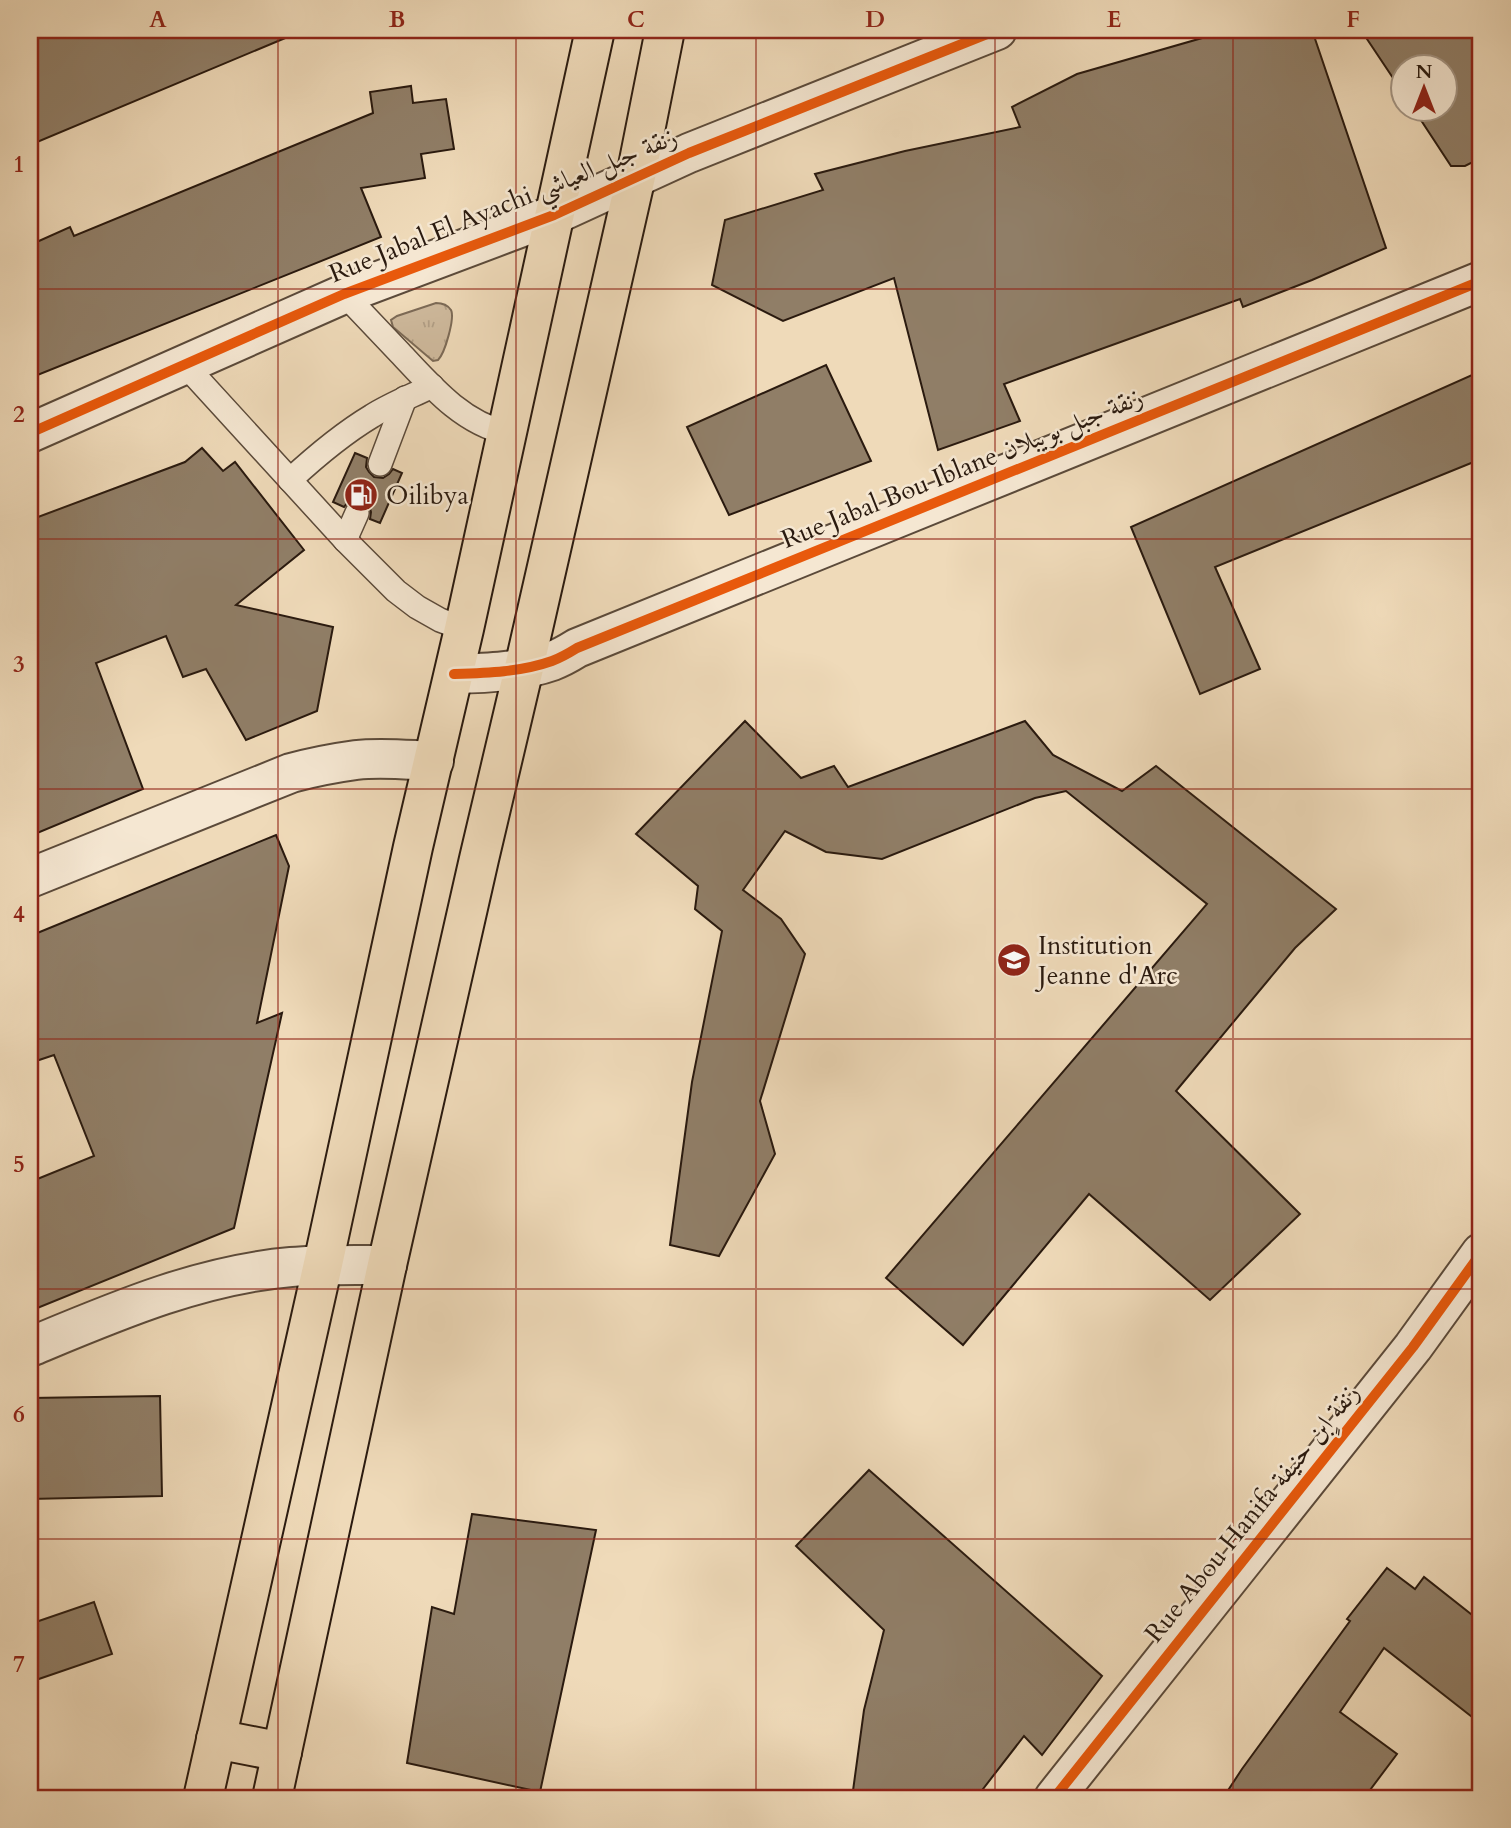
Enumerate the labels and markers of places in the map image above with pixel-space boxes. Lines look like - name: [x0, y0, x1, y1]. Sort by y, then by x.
- fuel station icon: Oilibya: [342, 476, 380, 514]
- place label: Oilibya: [386, 478, 469, 513]
- place label: Institution Jeanne d'Arc: [1034, 928, 1178, 993]
- school or university icon: Institution Jeanne d'Arc: [995, 941, 1033, 979]

